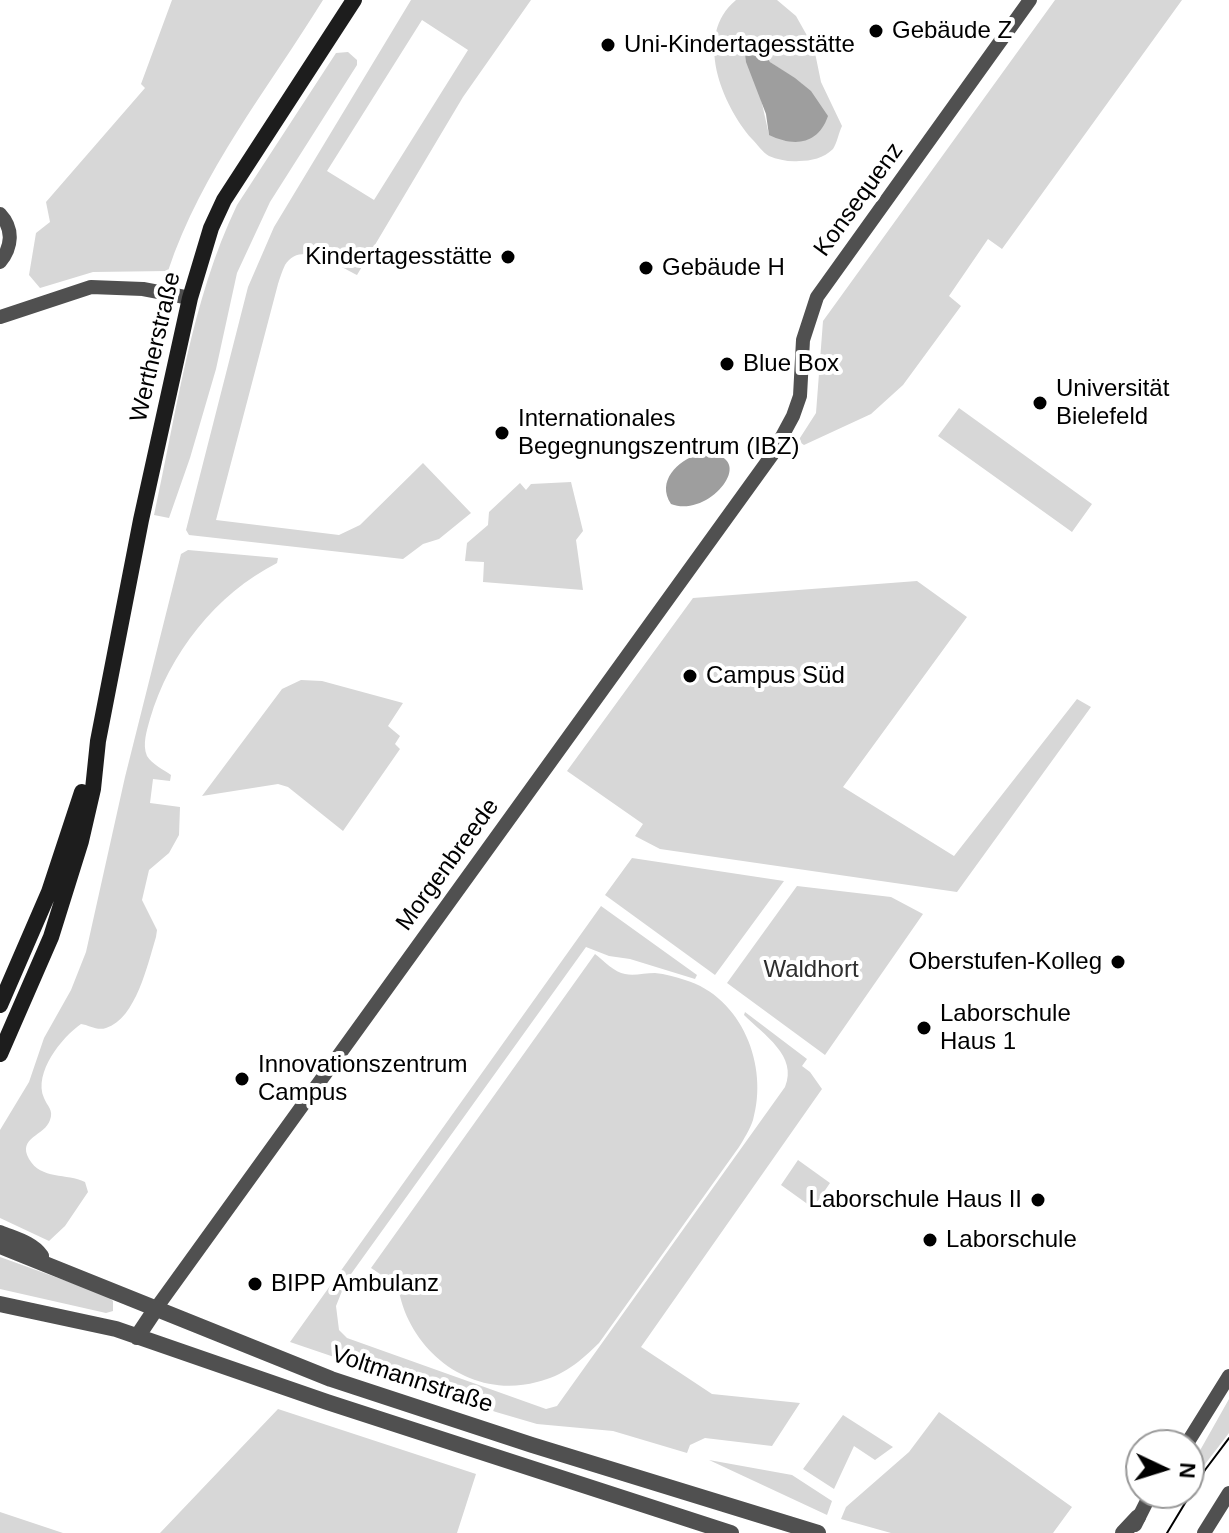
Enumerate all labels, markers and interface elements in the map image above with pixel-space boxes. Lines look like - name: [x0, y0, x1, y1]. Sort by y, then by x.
- place label: Gebäude Z: [892, 17, 1012, 45]
- marker: Gebäude Z: [867, 22, 885, 40]
- place label: Uni-Kindertagesstätte: [624, 31, 855, 59]
- marker: Uni-Kindertagesstätte: [599, 36, 617, 54]
- street label: Konsequenz: [808, 138, 910, 262]
- place label: Kindertagesstätte: [305, 243, 492, 271]
- marker: Kindertagesstätte: [499, 248, 517, 266]
- place label: Gebäude H: [662, 254, 785, 282]
- marker: Gebäude H: [637, 259, 655, 277]
- street label: Wertherstraße: [125, 269, 187, 425]
- place label: Blue Box: [743, 350, 839, 378]
- marker: Blue Box: [718, 355, 736, 373]
- place label: Universität Bielefeld: [1056, 375, 1169, 431]
- marker: Universität Bielefeld: [1031, 394, 1049, 412]
- place label: Internationales Begegnungszentrum (IBZ): [518, 405, 799, 461]
- marker: Internationales Begegnungszentrum (IBZ): [493, 424, 511, 442]
- place label: Campus Süd: [706, 662, 845, 690]
- marker: Campus Süd: [681, 667, 699, 685]
- street label: Morgenbreede: [390, 793, 506, 937]
- place label: Oberstufen-Kolleg: [909, 948, 1102, 976]
- marker: Oberstufen-Kolleg: [1109, 953, 1127, 971]
- park label: Waldhort: [763, 956, 859, 984]
- place label: Laborschule Haus 1: [940, 1000, 1071, 1056]
- marker: Laborschule Haus 1: [915, 1019, 933, 1037]
- place label: Innovationszentrum Campus: [258, 1051, 467, 1107]
- marker: Innovationszentrum Campus: [233, 1070, 251, 1088]
- place label: Laborschule Haus II: [809, 1186, 1022, 1214]
- marker: Laborschule Haus II: [1029, 1191, 1047, 1209]
- place label: Laborschule: [946, 1226, 1077, 1254]
- marker: Laborschule: [921, 1231, 939, 1249]
- place label: BIPP Ambulanz: [271, 1270, 439, 1298]
- marker: BIPP Ambulanz: [246, 1275, 264, 1293]
- street label: Voltmannstraße: [328, 1340, 496, 1420]
- north arrow: [1125, 1429, 1205, 1509]
- text: N: [1174, 1462, 1200, 1479]

